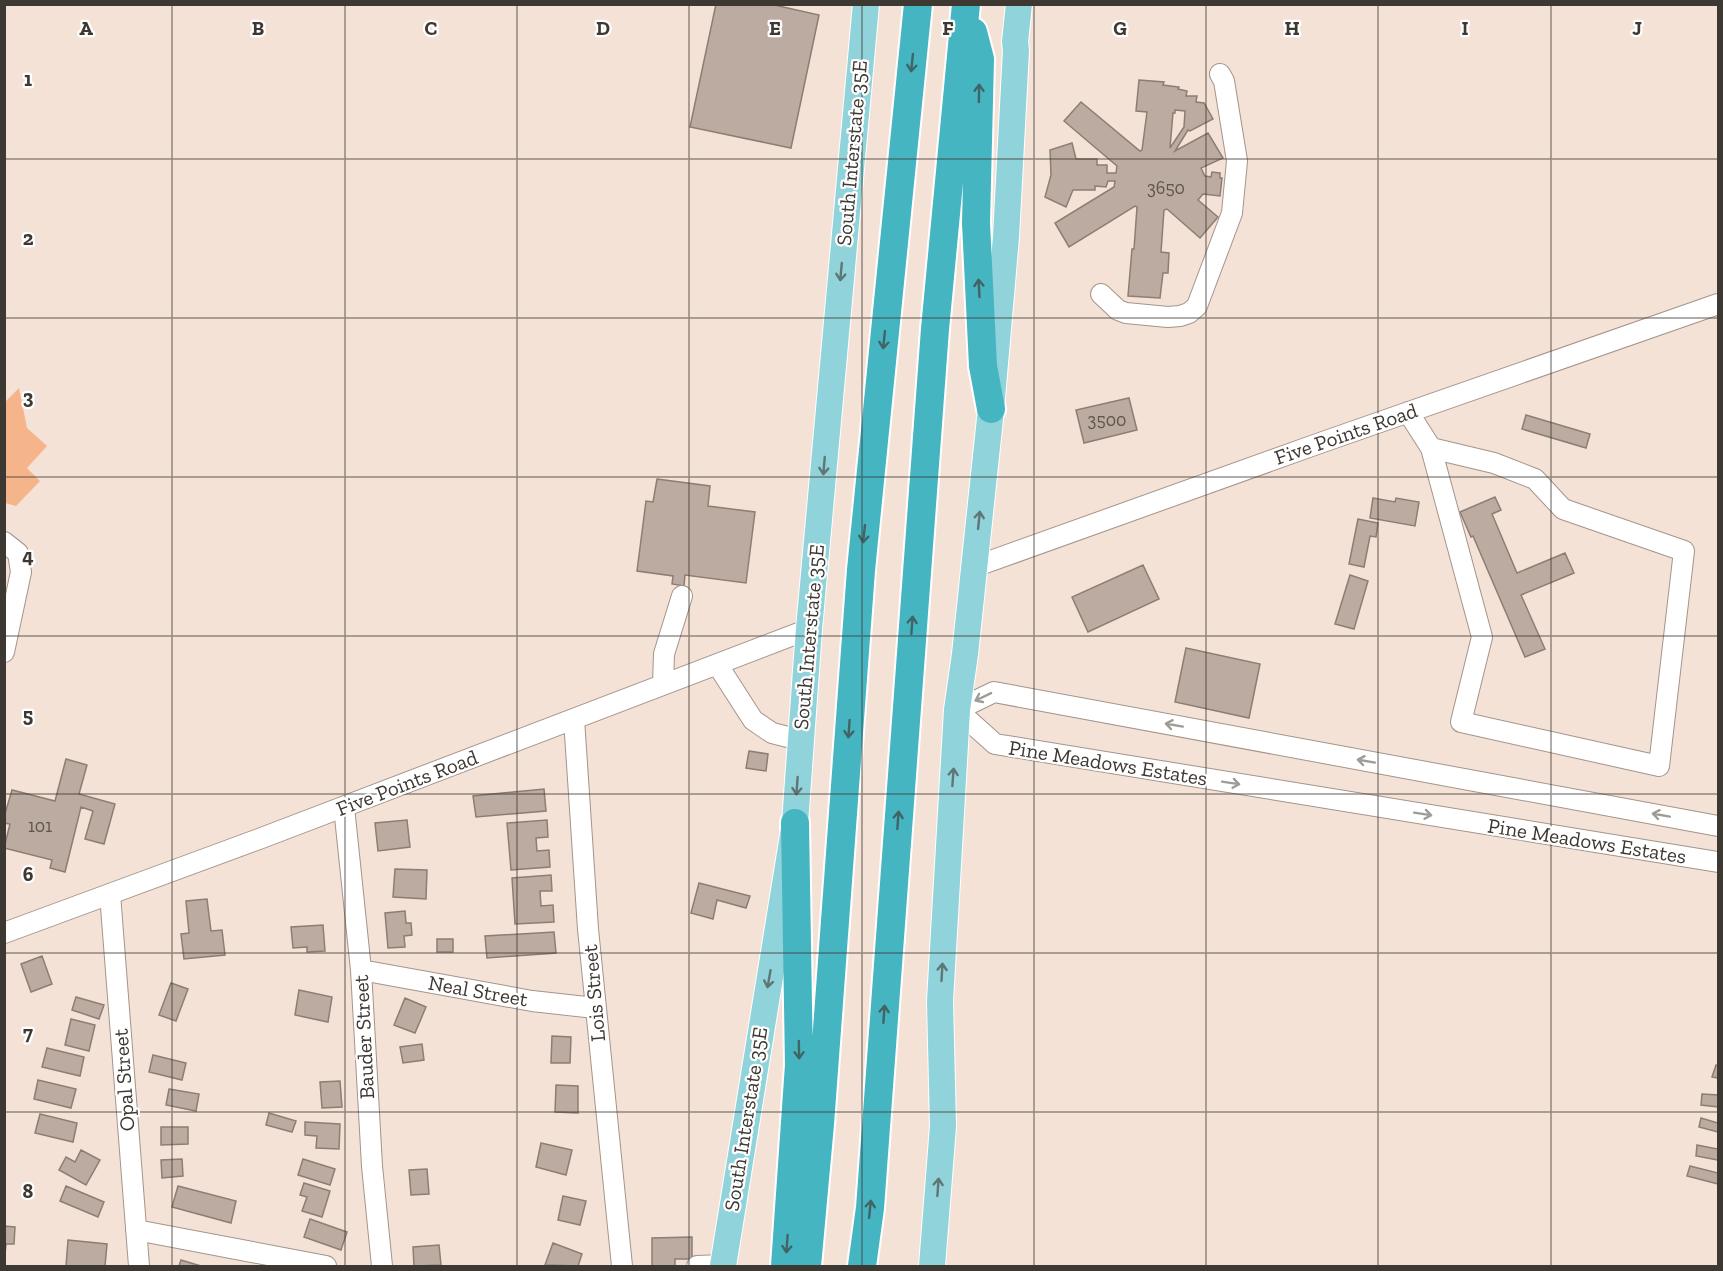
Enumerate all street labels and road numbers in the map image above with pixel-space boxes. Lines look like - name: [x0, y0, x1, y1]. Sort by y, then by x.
- street label: South Interstate 35E: [831, 59, 872, 247]
- street label: Five Points Road: [1271, 397, 1421, 470]
- street label: South Interstate 35E: [788, 543, 829, 731]
- street label: Pine Meadows Estates: [1007, 734, 1209, 791]
- street label: Five Points Road: [333, 744, 482, 821]
- street label: Pine Meadows Estates: [1486, 812, 1688, 869]
- street label: Lois Street: [577, 943, 610, 1043]
- street label: Neal Street: [426, 969, 530, 1012]
- street label: Bauder Street: [348, 974, 379, 1100]
- street label: South Interstate 35E: [719, 1025, 772, 1213]
- street label: Opal Street: [107, 1028, 140, 1132]

